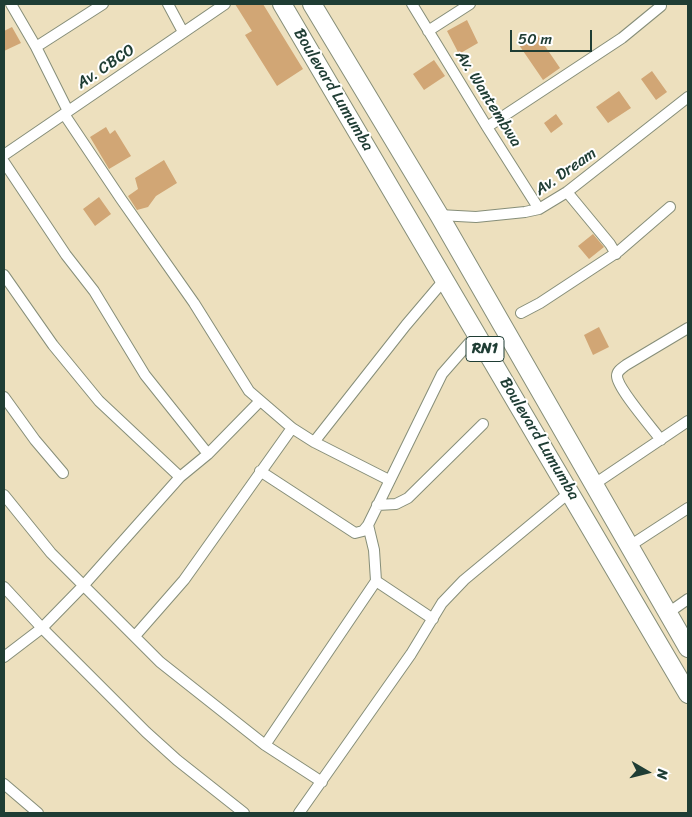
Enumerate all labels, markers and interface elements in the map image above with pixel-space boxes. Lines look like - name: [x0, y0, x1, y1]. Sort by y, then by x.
- scale bar: [512, 20, 594, 52]
- street label: Boulevard Lumumba: [289, 25, 377, 155]
- text: 50 m: [518, 26, 552, 52]
- street label: Av. CBCO: [73, 41, 139, 93]
- street label: Av. Wantembwa: [451, 47, 525, 151]
- street label: Av. Dream: [532, 144, 600, 200]
- road number: RN1: [466, 336, 504, 362]
- street label: Boulevard Lumumba: [495, 374, 583, 504]
- north arrow: [622, 747, 672, 797]
- text: N: [649, 768, 675, 781]

